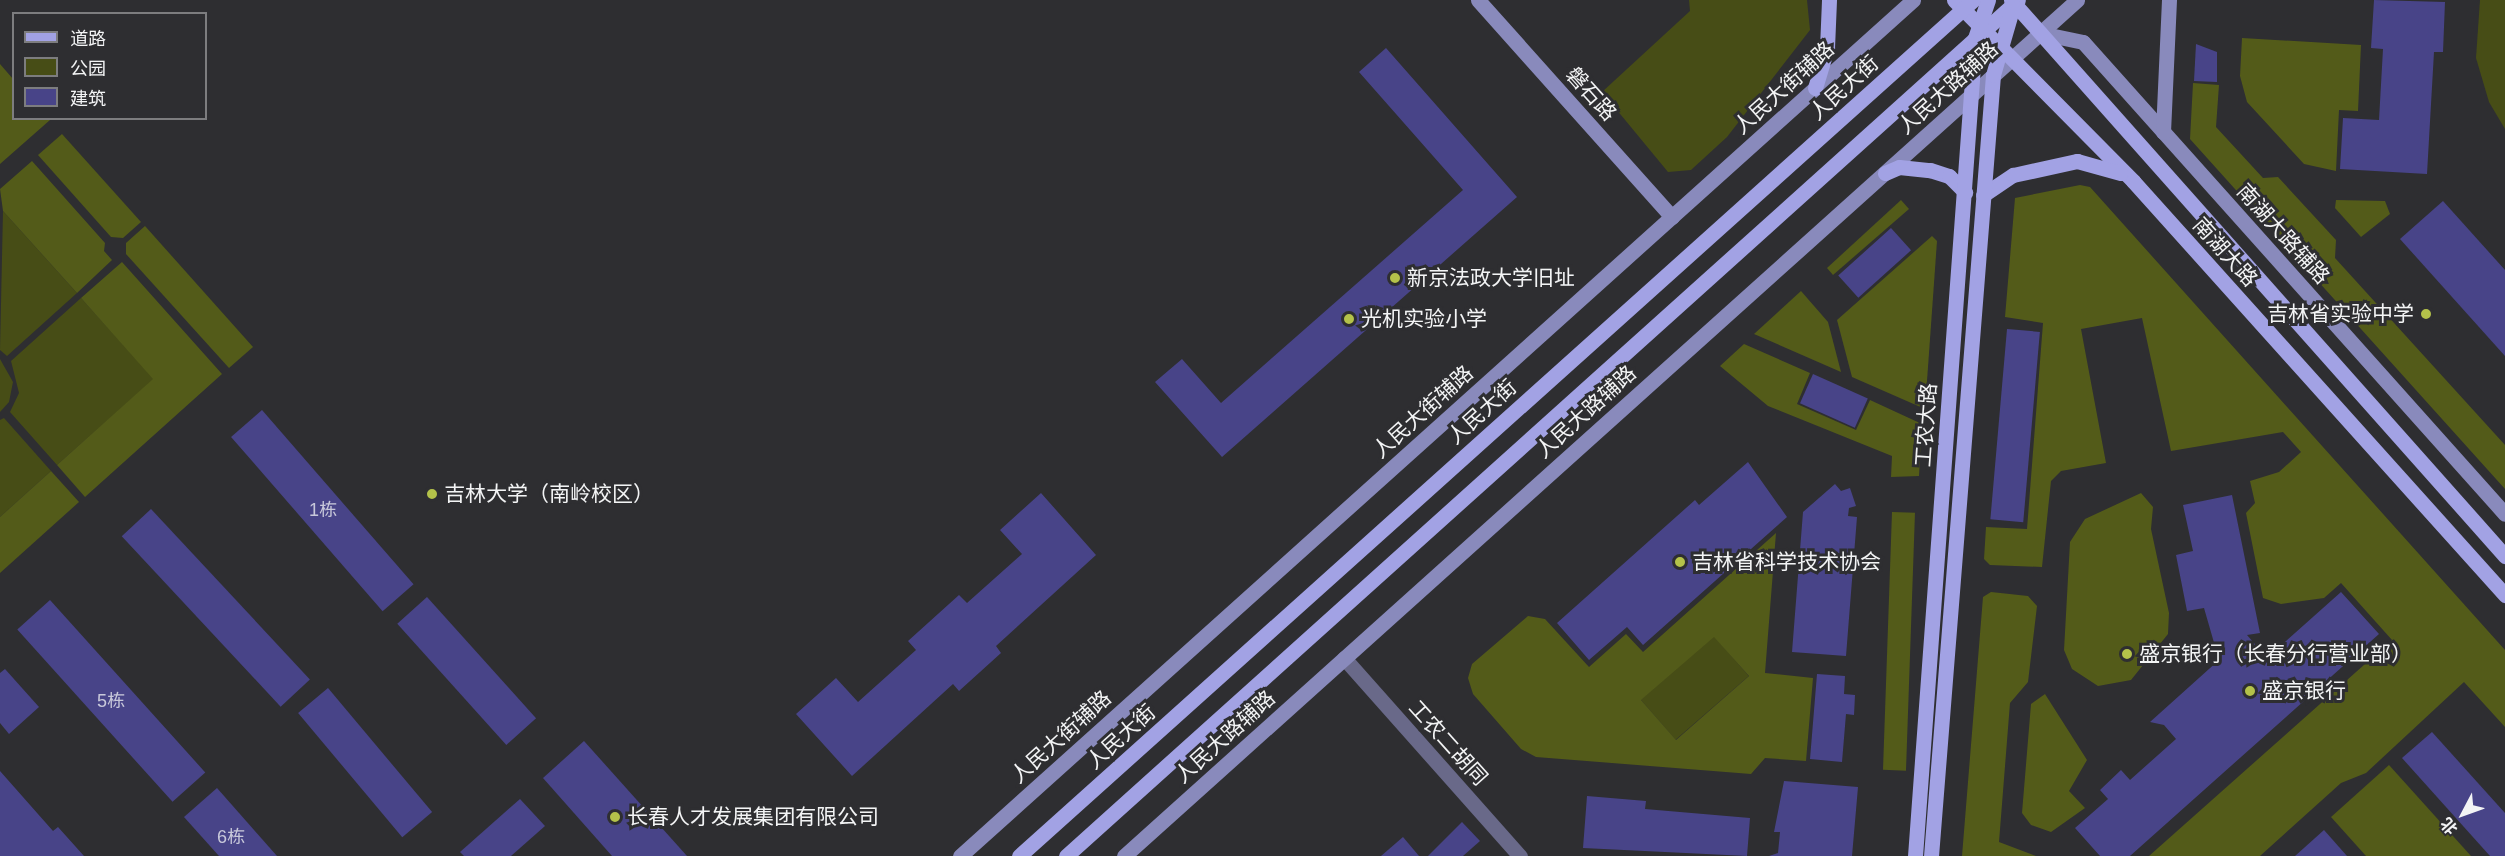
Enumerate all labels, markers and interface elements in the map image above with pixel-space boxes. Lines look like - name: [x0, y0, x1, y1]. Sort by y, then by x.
- legend: [12, 12, 207, 120]
- text: 道路: [70, 29, 106, 49]
- street label: 人民大街辅路: [1729, 36, 1839, 140]
- street label: 人民大路辅路: [1893, 36, 2003, 140]
- street label: 人民大街: [1804, 51, 1884, 125]
- text: 公园: [70, 59, 106, 79]
- street label: 磐石路: [1561, 62, 1621, 126]
- text: 建筑: [70, 89, 106, 109]
- street label: 南湖大路辅路: [2231, 179, 2335, 289]
- street label: 南湖大路: [2188, 212, 2262, 292]
- place label: 新京法政大学旧址: [1407, 265, 1575, 291]
- marker: 新京法政大学旧址: [1388, 271, 1402, 285]
- place label: 吉林省实验中学: [2267, 301, 2414, 327]
- place label: 光机实验小学: [1361, 306, 1487, 332]
- marker: 吉林省实验中学: [2419, 307, 2433, 321]
- marker: 光机实验小学: [1342, 312, 1356, 326]
- street label: 人民大街辅路: [1368, 360, 1478, 464]
- street label: 人民大路辅路: [1531, 360, 1641, 464]
- street label: 人民大街: [1442, 375, 1522, 449]
- street label: 工农大路: [1911, 382, 1941, 468]
- place label: 吉林大学（南岭校区）: [444, 481, 654, 507]
- marker: 吉林大学（南岭校区）: [425, 487, 439, 501]
- house number: 1栋: [309, 499, 337, 521]
- place label: 吉林省科学技术协会: [1692, 549, 1881, 575]
- marker: 吉林省科学技术协会: [1673, 555, 1687, 569]
- place label: 盛京银行（长春分行营业部）: [2139, 641, 2412, 667]
- marker: 盛京银行（长春分行营业部）: [2120, 647, 2134, 661]
- place label: 盛京银行: [2262, 678, 2346, 704]
- marker: 盛京银行: [2243, 684, 2257, 698]
- street label: 人民大街辅路: [1006, 685, 1116, 789]
- street label: 人民大路辅路: [1170, 685, 1280, 789]
- house number: 5栋: [97, 690, 125, 712]
- street label: 工农二胡同: [1404, 696, 1492, 790]
- street label: 人民大街: [1081, 700, 1161, 774]
- north arrow: [2433, 784, 2493, 844]
- place label: 长春人才发展集团有限公司: [627, 804, 879, 830]
- marker: 长春人才发展集团有限公司: [608, 810, 622, 824]
- text: 北: [2437, 815, 2461, 838]
- house number: 6栋: [217, 826, 245, 848]

